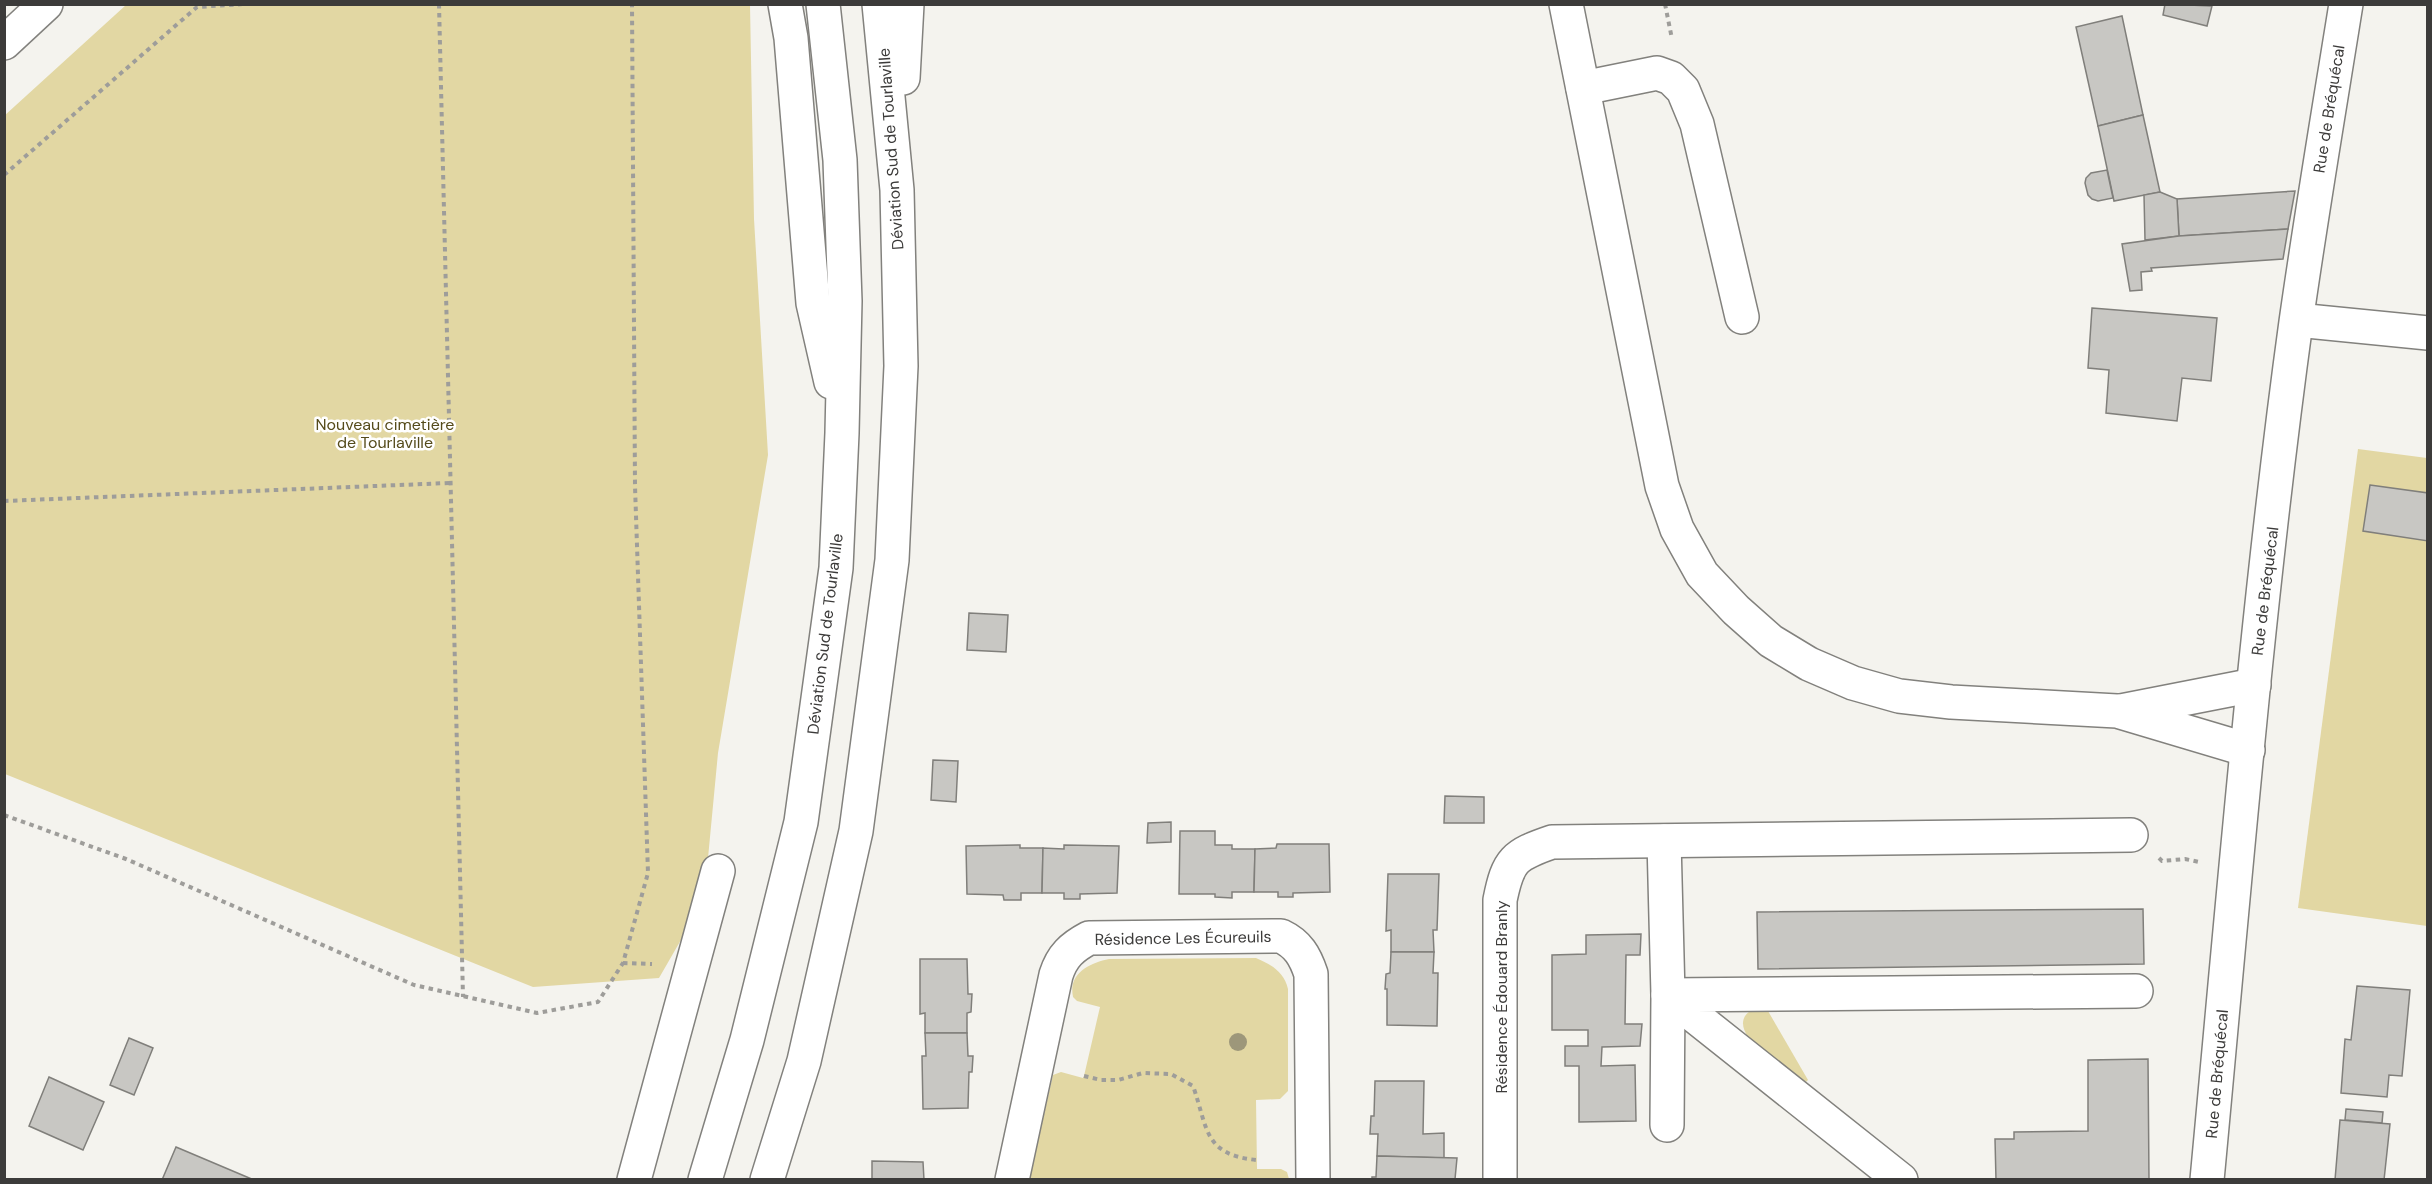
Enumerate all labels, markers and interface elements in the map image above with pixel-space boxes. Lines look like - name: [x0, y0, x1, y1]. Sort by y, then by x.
- street label: Rue de Bréquécal: [2309, 43, 2349, 175]
- street label: Déviation Sud de Tourlaville: [873, 47, 909, 251]
- park label: Nouveau cimetière de Tourlaville: [316, 414, 454, 453]
- street label: Rue de Bréquécal: [2247, 525, 2283, 657]
- street label: Déviation Sud de Tourlaville: [802, 532, 848, 736]
- street label: Résidence Édouard Branly: [1491, 900, 1512, 1094]
- street label: Résidence Les Écureuils: [1094, 926, 1272, 950]
- street label: Rue de Bréquécal: [2201, 1009, 2233, 1139]

